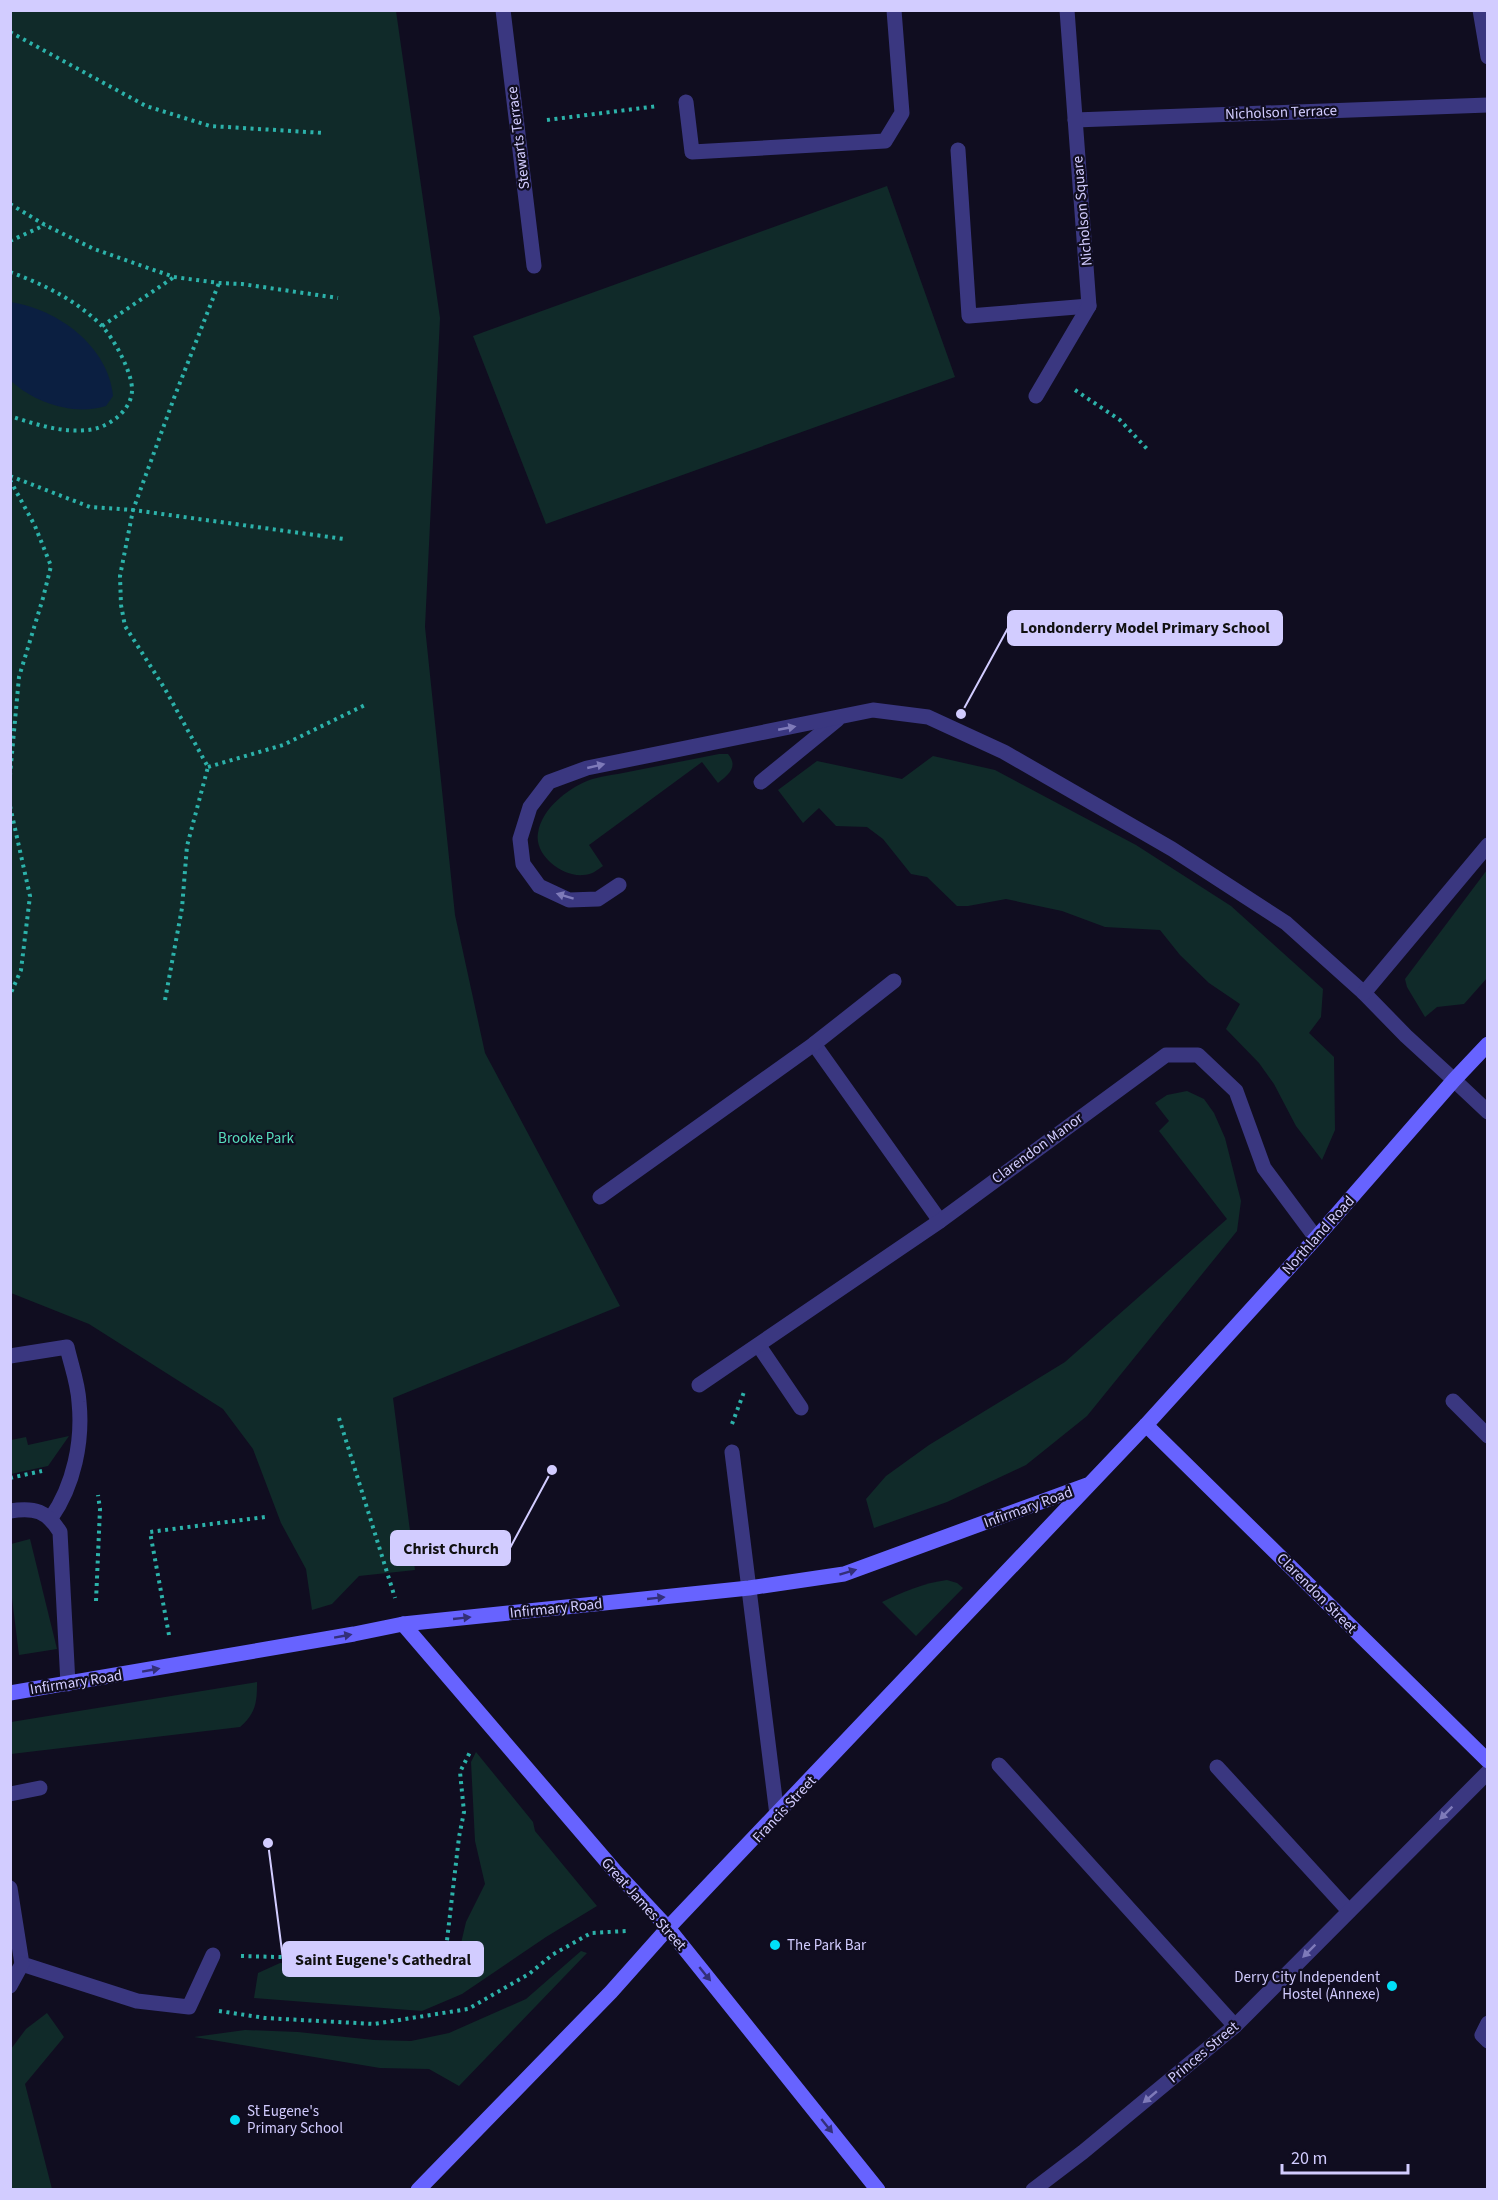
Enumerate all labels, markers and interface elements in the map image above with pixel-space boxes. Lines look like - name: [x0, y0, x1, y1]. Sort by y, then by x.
- street label: Stewarts Terrace: [502, 85, 535, 191]
- street label: Nicholson Terrace: [1225, 100, 1337, 125]
- street label: Nicholson Square: [1067, 155, 1098, 267]
- callout: Londonderry Model Primary School: [1008, 611, 1282, 645]
- text: Londonderry Model Primary School: [1020, 617, 1270, 639]
- one-way arrow: [778, 723, 797, 732]
- one-way arrow: [587, 761, 606, 770]
- one-way arrow: [556, 891, 574, 900]
- street label: Clarendon Manor: [987, 1108, 1088, 1189]
- park label: Brooke Park: [218, 1128, 294, 1149]
- street label: Northland Road: [1277, 1191, 1359, 1279]
- street label: Infirmary Road: [981, 1482, 1076, 1533]
- callout: Christ Church: [391, 1531, 510, 1565]
- text: Christ Church: [403, 1538, 499, 1560]
- street label: Clarendon Street: [1272, 1548, 1362, 1638]
- one-way arrow: [840, 1567, 858, 1576]
- street label: Infirmary Road: [509, 1593, 603, 1624]
- one-way arrow: [646, 1593, 665, 1603]
- one-way arrow: [452, 1613, 471, 1623]
- one-way arrow: [334, 1632, 353, 1641]
- street label: Infirmary Road: [28, 1665, 124, 1700]
- one-way arrow: [142, 1665, 161, 1674]
- street label: Francis Street: [748, 1771, 821, 1848]
- one-way arrow: [1439, 1806, 1454, 1820]
- street label: Great James Street: [596, 1853, 691, 1955]
- place label: The Park Bar: [787, 1935, 867, 1956]
- marker: The Park Bar: [768, 1938, 782, 1952]
- callout: Saint Eugene's Cathedral: [283, 1942, 483, 1976]
- one-way arrow: [1302, 1944, 1316, 1958]
- text: Saint Eugene's Cathedral: [295, 1949, 471, 1971]
- one-way arrow: [698, 1966, 711, 1981]
- place label: Derry City Independent Hostel (Annexe): [1234, 1967, 1380, 2005]
- marker: Derry City Independent Hostel (Annexe): [1385, 1979, 1399, 1993]
- street label: Princes Street: [1163, 2017, 1243, 2088]
- one-way arrow: [1142, 2090, 1157, 2103]
- place label: St Eugene's Primary School: [247, 2101, 343, 2139]
- marker: St Eugene's Primary School: [228, 2113, 242, 2127]
- one-way arrow: [821, 2118, 834, 2134]
- scale bar: [1282, 2137, 1408, 2175]
- text: 20 m: [1291, 2146, 1327, 2171]

